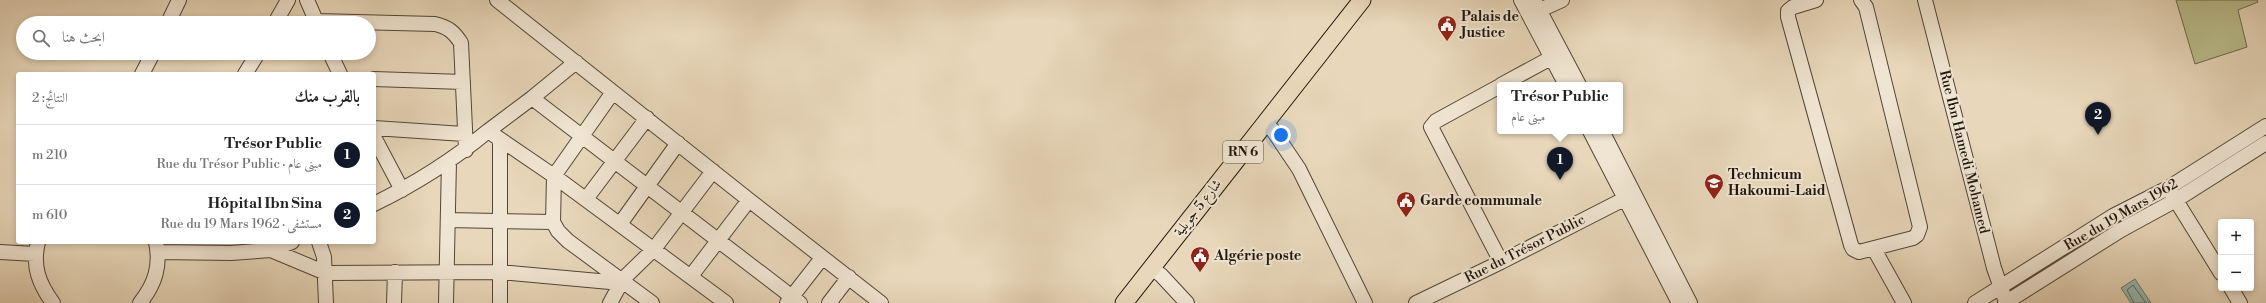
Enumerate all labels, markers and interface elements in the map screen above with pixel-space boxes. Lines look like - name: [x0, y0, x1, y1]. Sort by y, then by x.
- place label: Palais de Justice: [1459, 8, 1519, 42]
- public building icon: Palais de Justice: [1436, 14, 1458, 42]
- search box: [16, 16, 376, 60]
- icon: search: [30, 27, 52, 49]
- text: ابحث هنا: [62, 28, 105, 47]
- street label: Rue Ibn Hamedi Mohamed: [1935, 68, 1993, 236]
- popup: [1497, 82, 1623, 134]
- text: بالقرب منك: [294, 86, 360, 108]
- text: Trésor Public: [1511, 87, 1609, 106]
- text: النتائج: 2: [32, 90, 68, 106]
- pin: 2: [2085, 102, 2111, 135]
- text: مبنى عام: [1511, 109, 1545, 125]
- your location: [1271, 125, 1291, 145]
- text: Trésor Public: [224, 134, 322, 153]
- road number: RN 6: [1223, 141, 1263, 163]
- text: 210 m: [32, 147, 67, 163]
- text: 1: [344, 147, 350, 163]
- pin: 1: [1547, 147, 1573, 180]
- text: مبنى عام · Rue du Trésor Public: [157, 156, 322, 172]
- place label: Technicum Hakoumi-Laid: [1728, 166, 1826, 200]
- school or university icon: Technicum Hakoumi-Laid: [1703, 172, 1725, 200]
- street label: Rue du 19 Mars 1962: [2061, 175, 2181, 255]
- street label: شارع 5 جويلية: [1170, 176, 1228, 241]
- public building icon: Garde communale: [1395, 190, 1417, 218]
- place label: Garde communale: [1420, 192, 1543, 210]
- text: Hôpital Ibn Sina: [208, 194, 322, 213]
- text: 610 m: [32, 207, 67, 223]
- text: 2: [343, 207, 351, 223]
- street label: Rue du Trésor Public: [1462, 211, 1588, 287]
- text: مستشفى · Rue du 19 Mars 1962: [161, 216, 322, 232]
- map controls: [2218, 219, 2254, 291]
- button: +: [2218, 219, 2254, 255]
- public building icon: Algérie poste: [1189, 245, 1211, 273]
- place label: Algérie poste: [1213, 247, 1302, 265]
- button: −: [2218, 255, 2254, 291]

